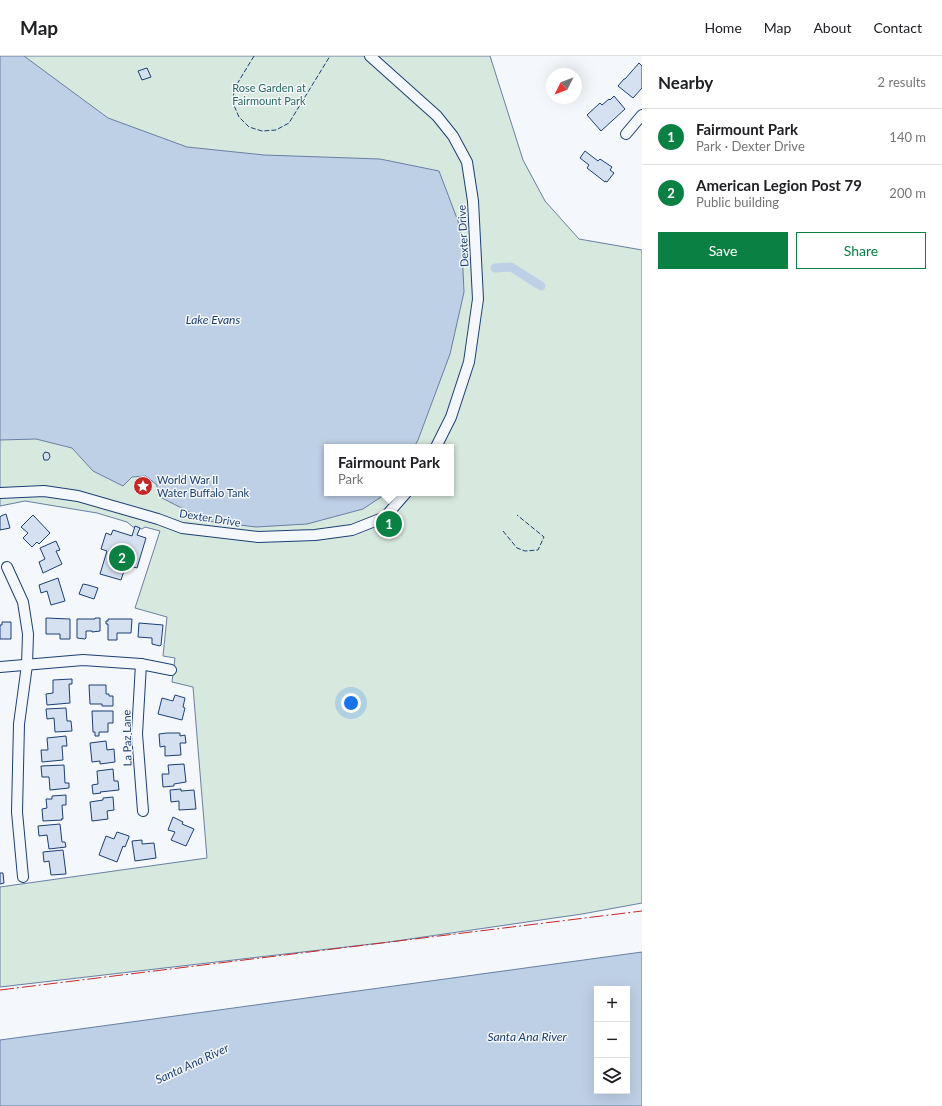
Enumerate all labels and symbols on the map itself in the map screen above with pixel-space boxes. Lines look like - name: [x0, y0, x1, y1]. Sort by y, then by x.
- north arrow: [546, 68, 582, 104]
- park label: Rose Garden at Fairmount Park: [232, 81, 306, 107]
- street label: Dexter Drive: [454, 205, 471, 267]
- water label: Lake Evans: [186, 312, 240, 327]
- place label: World War II Water Buffalo Tank: [157, 473, 250, 499]
- place icon: World War II Water Buffalo Tank: [132, 475, 154, 497]
- street label: Dexter Drive: [178, 506, 242, 529]
- pin: 1: [376, 509, 402, 539]
- pin: 2: [109, 543, 135, 573]
- your location: [341, 693, 361, 713]
- street label: La Paz Lane: [120, 709, 133, 766]
- water label: Santa Ana River: [487, 1029, 568, 1044]
- water label: Santa Ana River: [153, 1040, 232, 1087]

